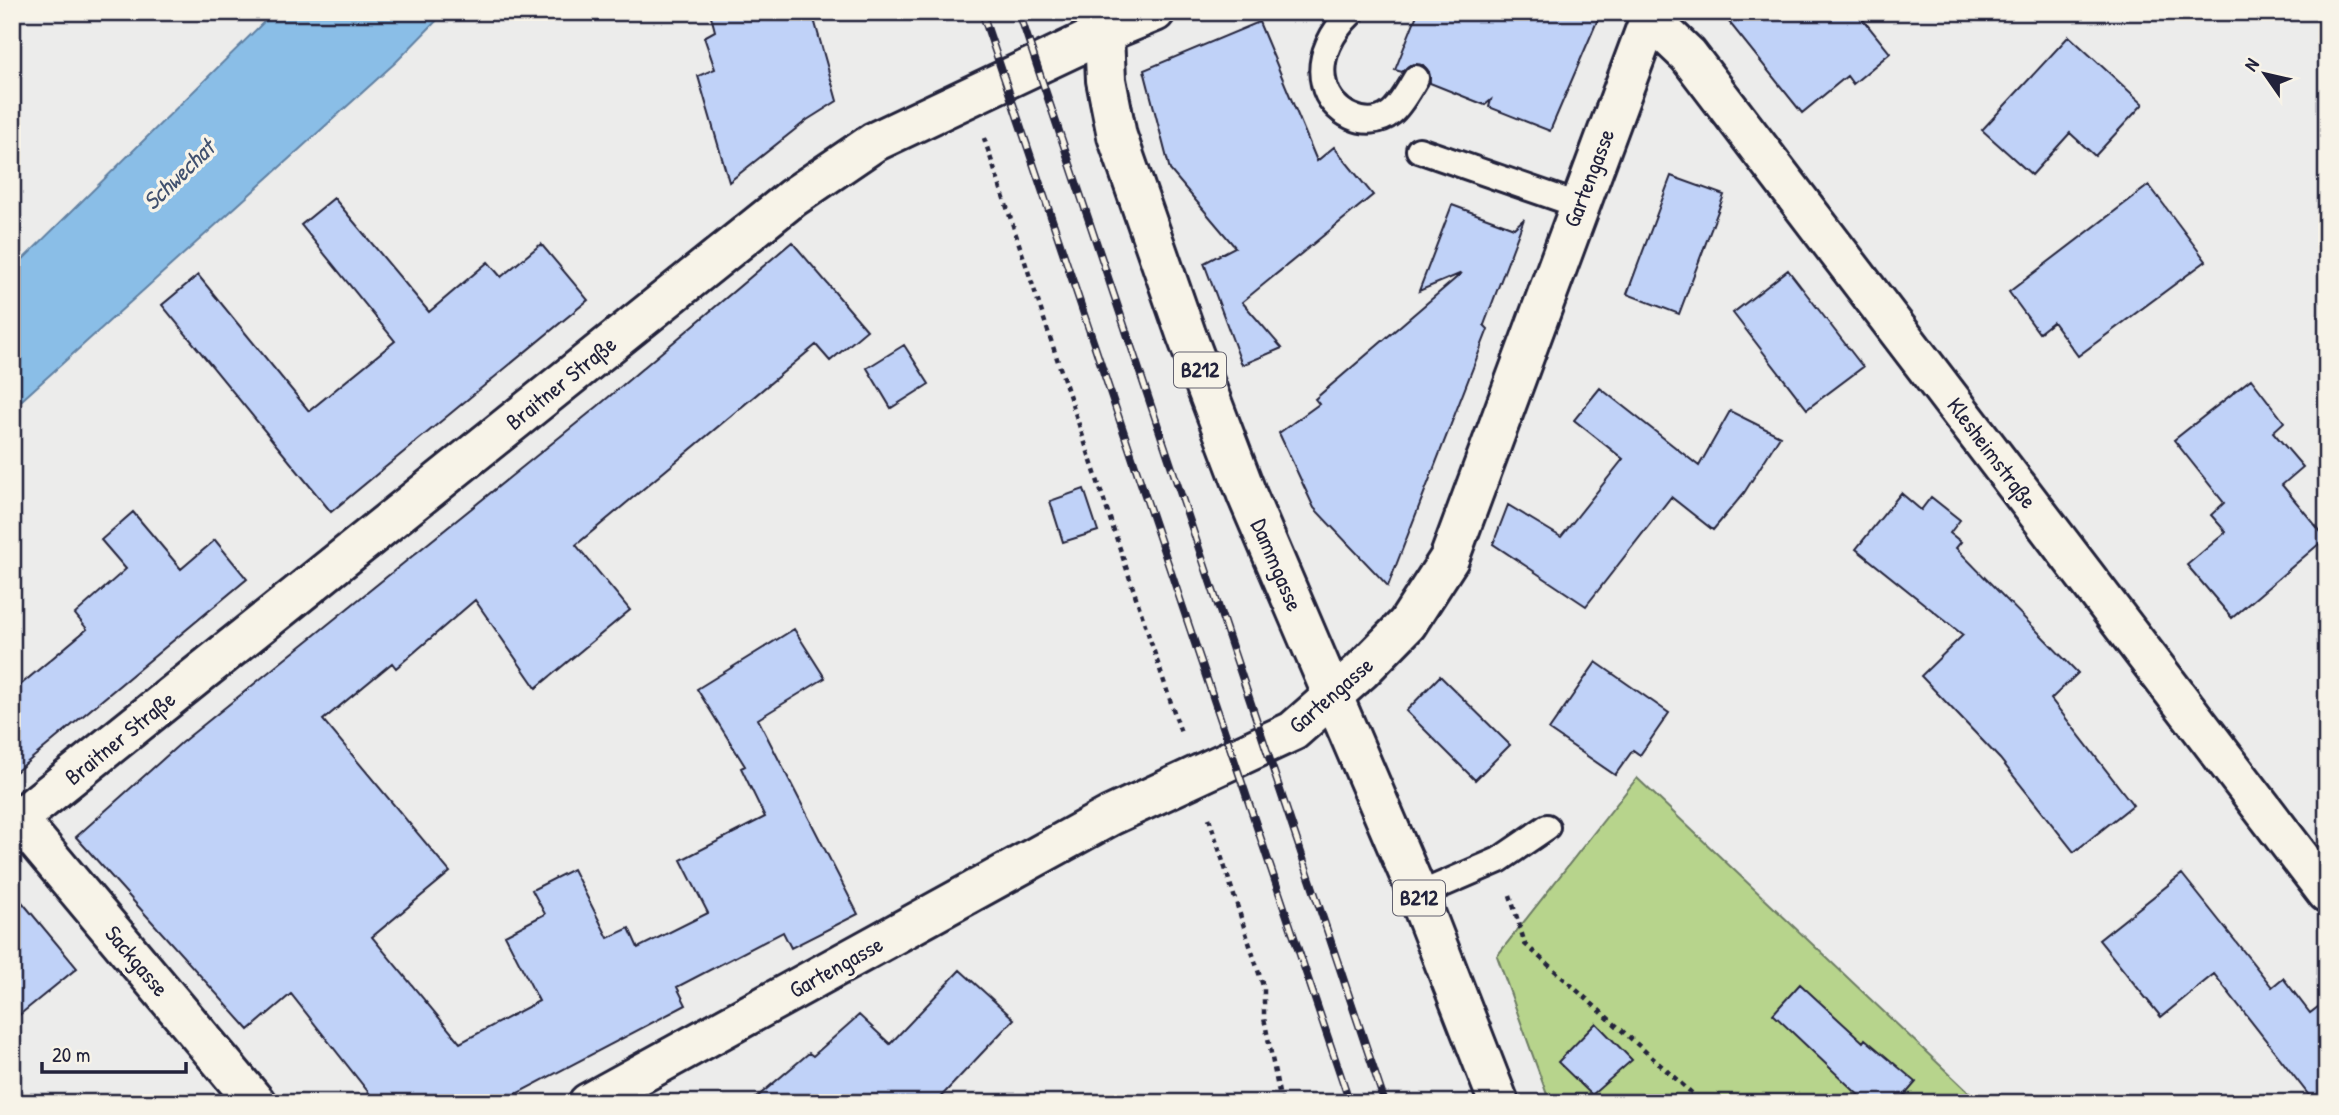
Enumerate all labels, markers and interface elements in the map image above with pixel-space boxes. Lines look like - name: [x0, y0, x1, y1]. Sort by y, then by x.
- north arrow: [2230, 38, 2300, 108]
- text: N: [2237, 53, 2265, 76]
- street label: Gartengasse: [1556, 124, 1621, 231]
- water label: Schwechat: [135, 130, 224, 216]
- street label: Braitner Straße: [499, 328, 622, 437]
- road number: B212: [1174, 352, 1226, 388]
- street label: Klesheimstraße: [1940, 391, 2044, 515]
- street label: Dammgasse: [1244, 514, 1311, 616]
- street label: Gartengasse: [1282, 649, 1380, 740]
- street label: Braitner Straße: [58, 683, 181, 792]
- road number: B212: [1393, 880, 1445, 916]
- street label: Sackgasse: [98, 918, 176, 1003]
- street label: Gartengasse: [783, 928, 888, 1005]
- scale bar: [42, 1031, 186, 1075]
- text: 20 m: [52, 1040, 90, 1069]

